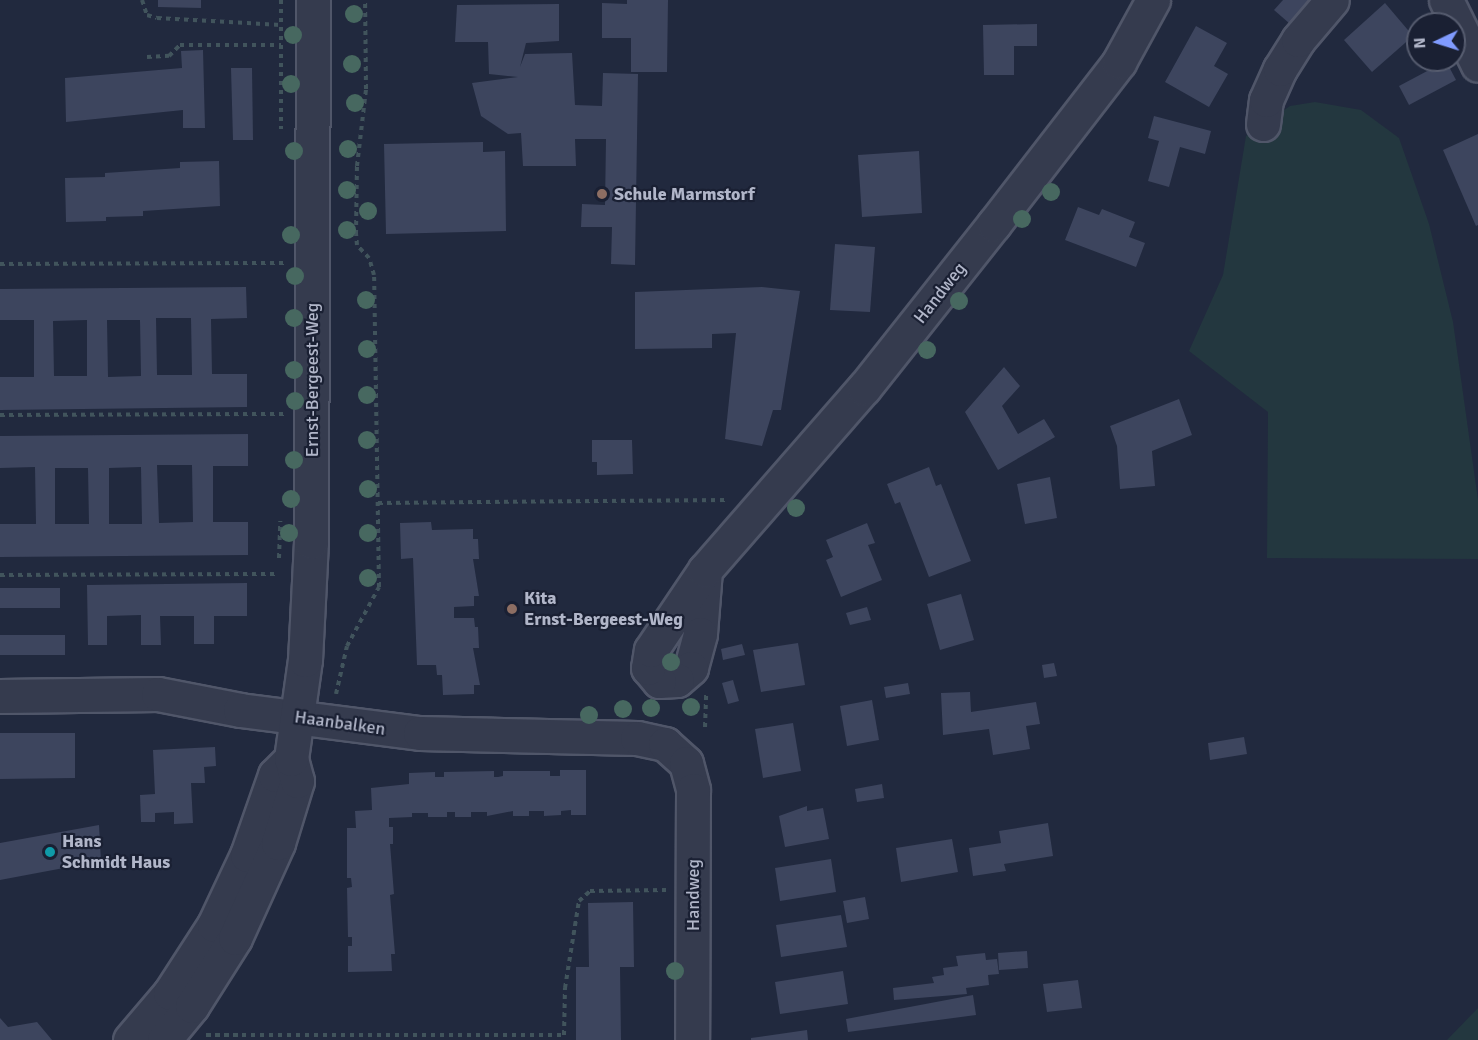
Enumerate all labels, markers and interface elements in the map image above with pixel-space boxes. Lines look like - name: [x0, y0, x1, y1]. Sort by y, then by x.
- north arrow: [1406, 12, 1466, 72]
- text: N: [1410, 37, 1430, 49]
- place label: Schule Marmstorf: [614, 183, 755, 205]
- marker: Schule Marmstorf: [595, 187, 609, 201]
- street label: Handweg: [909, 258, 971, 328]
- street label: Ernst-Bergeest-Weg: [301, 303, 323, 457]
- place label: Kita Ernst-Bergeest-Weg: [524, 588, 683, 630]
- marker: Kita Ernst-Bergeest-Weg: [505, 602, 519, 616]
- street label: Haanbalken: [293, 706, 387, 740]
- place label: Hans Schmidt Haus: [62, 831, 170, 874]
- marker: Hans Schmidt Haus: [43, 845, 57, 859]
- street label: Handweg: [682, 859, 704, 931]

